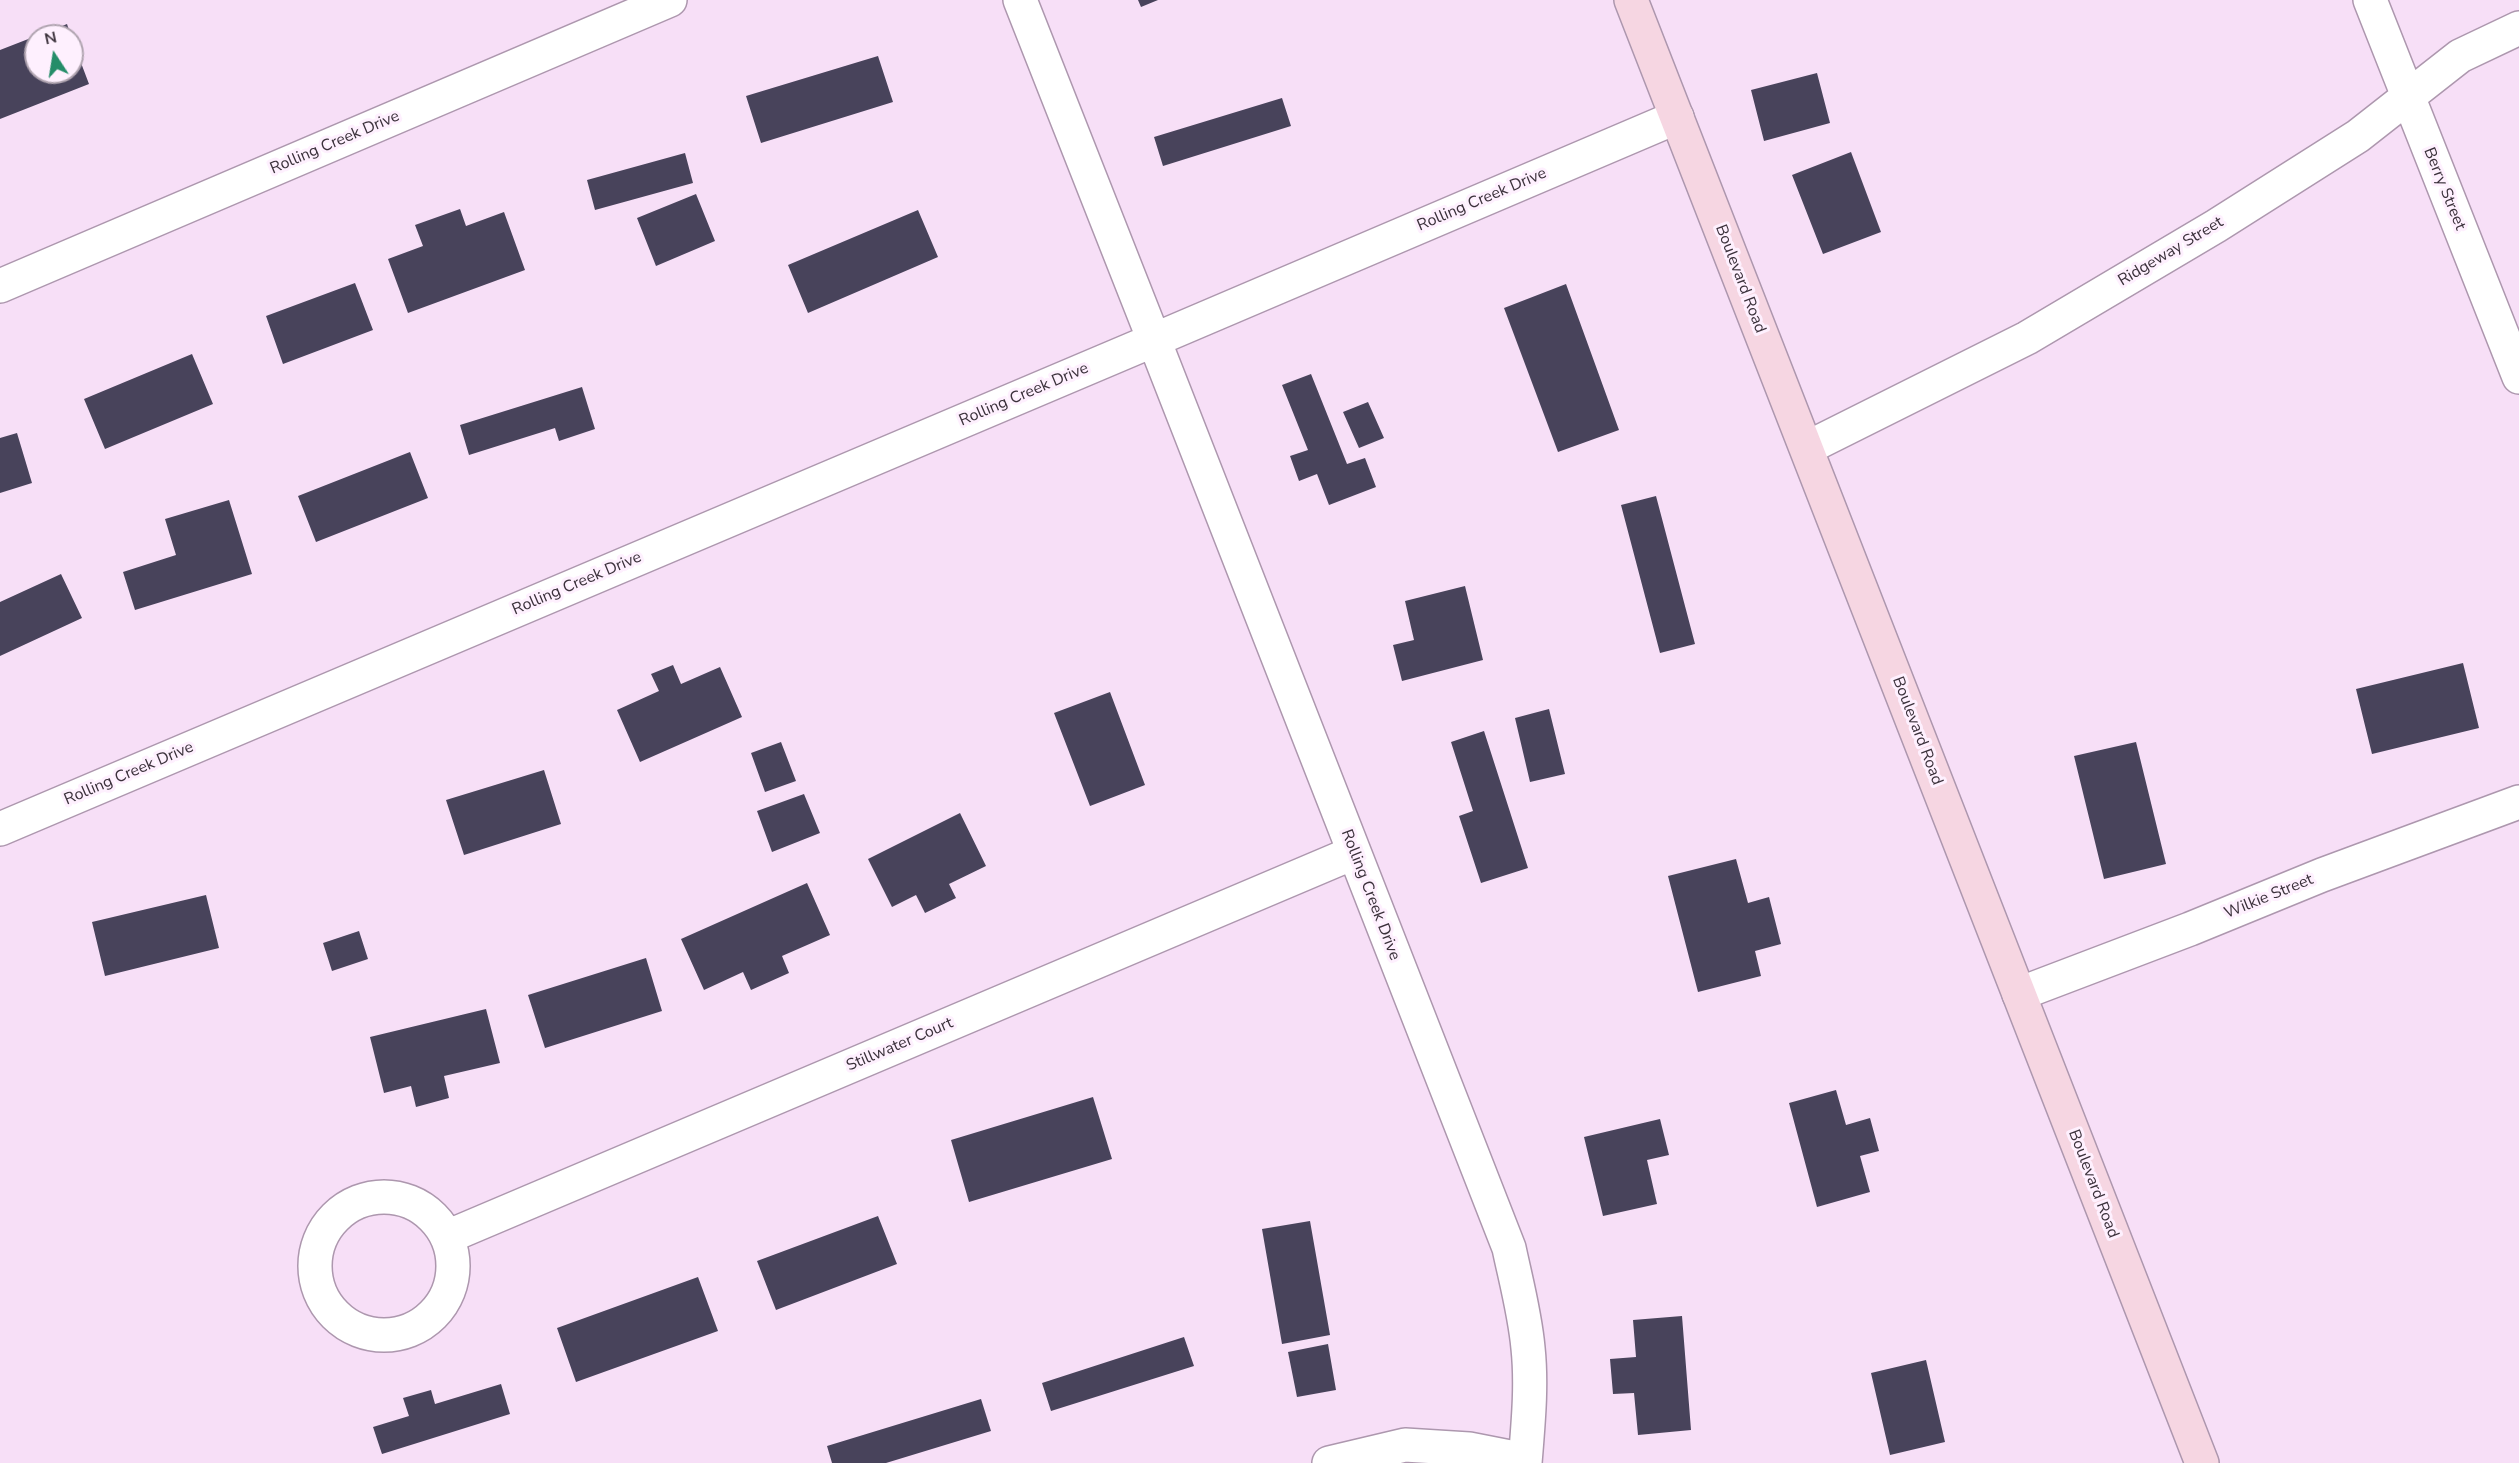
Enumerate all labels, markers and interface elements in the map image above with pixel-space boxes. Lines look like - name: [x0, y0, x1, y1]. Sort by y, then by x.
- north arrow: [24, 24, 84, 84]
- text: N: [43, 26, 59, 50]
- street label: Rolling Creek Drive: [267, 107, 403, 179]
- street label: Berry Street: [2419, 145, 2469, 233]
- street label: Rolling Creek Drive: [1414, 164, 1550, 236]
- street label: Ridgeway Street: [2115, 213, 2227, 291]
- street label: Boulevard Road: [1711, 222, 1769, 336]
- street label: Rolling Creek Drive: [956, 359, 1092, 431]
- street label: Rolling Creek Drive: [509, 548, 645, 620]
- street label: Boulevard Road: [1888, 674, 1946, 788]
- street label: Rolling Creek Drive: [61, 738, 197, 810]
- street label: Rolling Creek Drive: [1336, 827, 1404, 963]
- street label: Wilkie Street: [2222, 870, 2316, 924]
- street label: Stillwater Court: [844, 1014, 956, 1076]
- street label: Boulevard Road: [2064, 1127, 2122, 1241]

